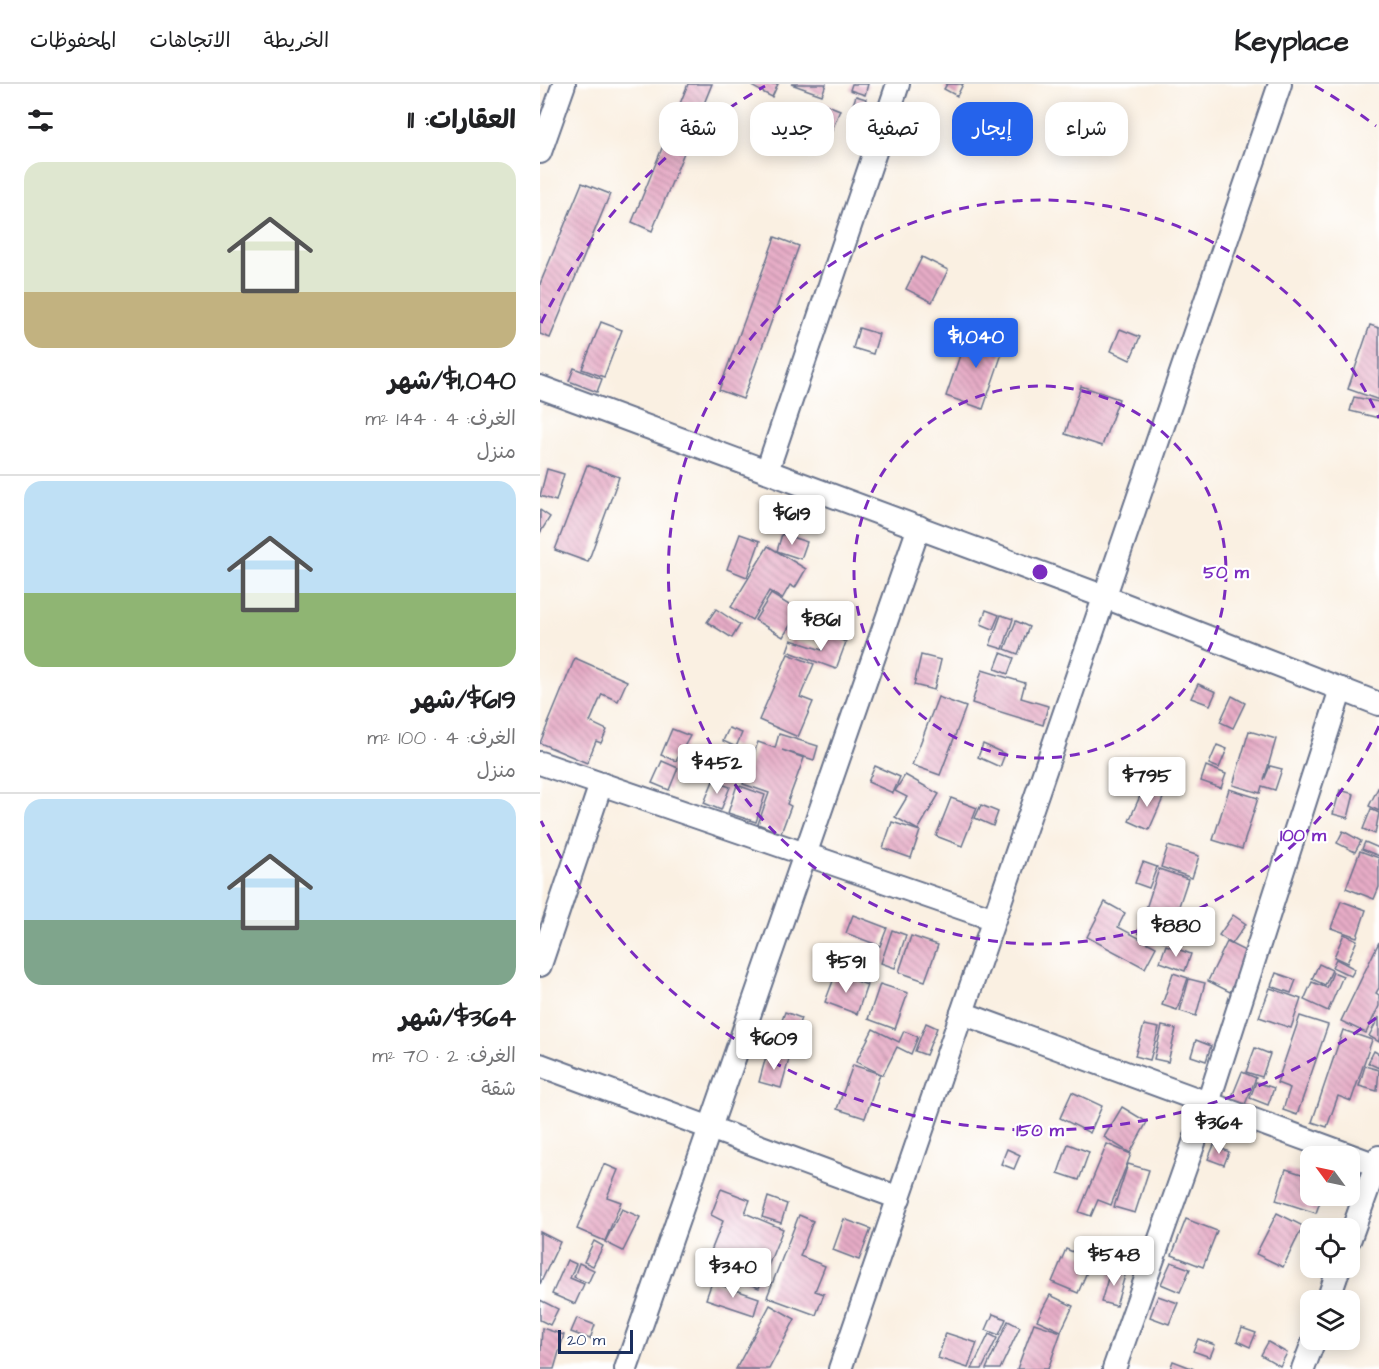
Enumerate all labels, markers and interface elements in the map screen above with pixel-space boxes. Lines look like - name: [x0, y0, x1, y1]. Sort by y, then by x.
- text: Keyplace: [1234, 22, 1349, 61]
- text: المحفوظات: [30, 26, 116, 55]
- text: الاتجاهات: [149, 26, 231, 55]
- text: الخريطة: [264, 26, 329, 55]
- text: العقارات: 11: [407, 102, 516, 138]
- chip: شقة: [659, 102, 738, 156]
- chip: جديد: [750, 102, 834, 156]
- chip: تصفية: [846, 102, 940, 156]
- chip: إيجار: [952, 102, 1033, 156]
- chip: شراء: [1045, 102, 1128, 156]
- icon: filters: [24, 104, 57, 137]
- icon: home: [216, 201, 324, 309]
- pin: $1,040: [927, 318, 1025, 369]
- text: $1,040: [948, 323, 1004, 351]
- text: $1,040/شهر: [388, 363, 516, 399]
- text: الغرف: 4 · 144 m²: [365, 405, 516, 433]
- text: منزل: [477, 438, 516, 466]
- pin: $619: [756, 495, 828, 546]
- text: $619: [773, 500, 811, 528]
- icon: home: [216, 520, 324, 628]
- text: 50 m: [1203, 560, 1250, 585]
- centre of rings: [1030, 562, 1050, 582]
- pin: $861: [785, 601, 857, 652]
- text: $861: [801, 606, 841, 634]
- text: $619/شهر: [412, 682, 516, 718]
- text: الغرف: 4 · 100 m²: [367, 724, 516, 752]
- pin: $452: [681, 744, 753, 795]
- text: $452: [692, 749, 742, 777]
- text: منزل: [477, 757, 516, 785]
- pin: $795: [1111, 757, 1183, 808]
- text: $795: [1123, 762, 1171, 790]
- text: 100 m: [1280, 823, 1327, 848]
- icon: home: [216, 838, 324, 946]
- pin: $880: [1140, 907, 1212, 958]
- text: $880: [1151, 912, 1201, 940]
- pin: $591: [810, 943, 882, 994]
- text: $591: [826, 948, 866, 976]
- text: $364/شهر: [399, 1000, 516, 1036]
- pin: $609: [738, 1020, 810, 1071]
- text: $609: [750, 1025, 798, 1053]
- text: الغرف: 2 · 70 m²: [372, 1042, 516, 1070]
- text: شقة: [481, 1075, 516, 1103]
- pin: $364: [1183, 1104, 1255, 1155]
- text: $364: [1195, 1109, 1243, 1137]
- text: 150 m: [1016, 1118, 1065, 1143]
- north arrow: [1300, 1146, 1360, 1206]
- map controls: [1300, 1146, 1360, 1350]
- button: locate: [1300, 1218, 1360, 1278]
- pin: $548: [1078, 1236, 1150, 1287]
- text: $548: [1088, 1241, 1140, 1269]
- pin: $340: [697, 1248, 769, 1299]
- text: $340: [709, 1253, 757, 1281]
- button: layers: [1300, 1290, 1360, 1350]
- scale bar: [558, 1327, 633, 1354]
- text: 20 m: [567, 1329, 605, 1351]

